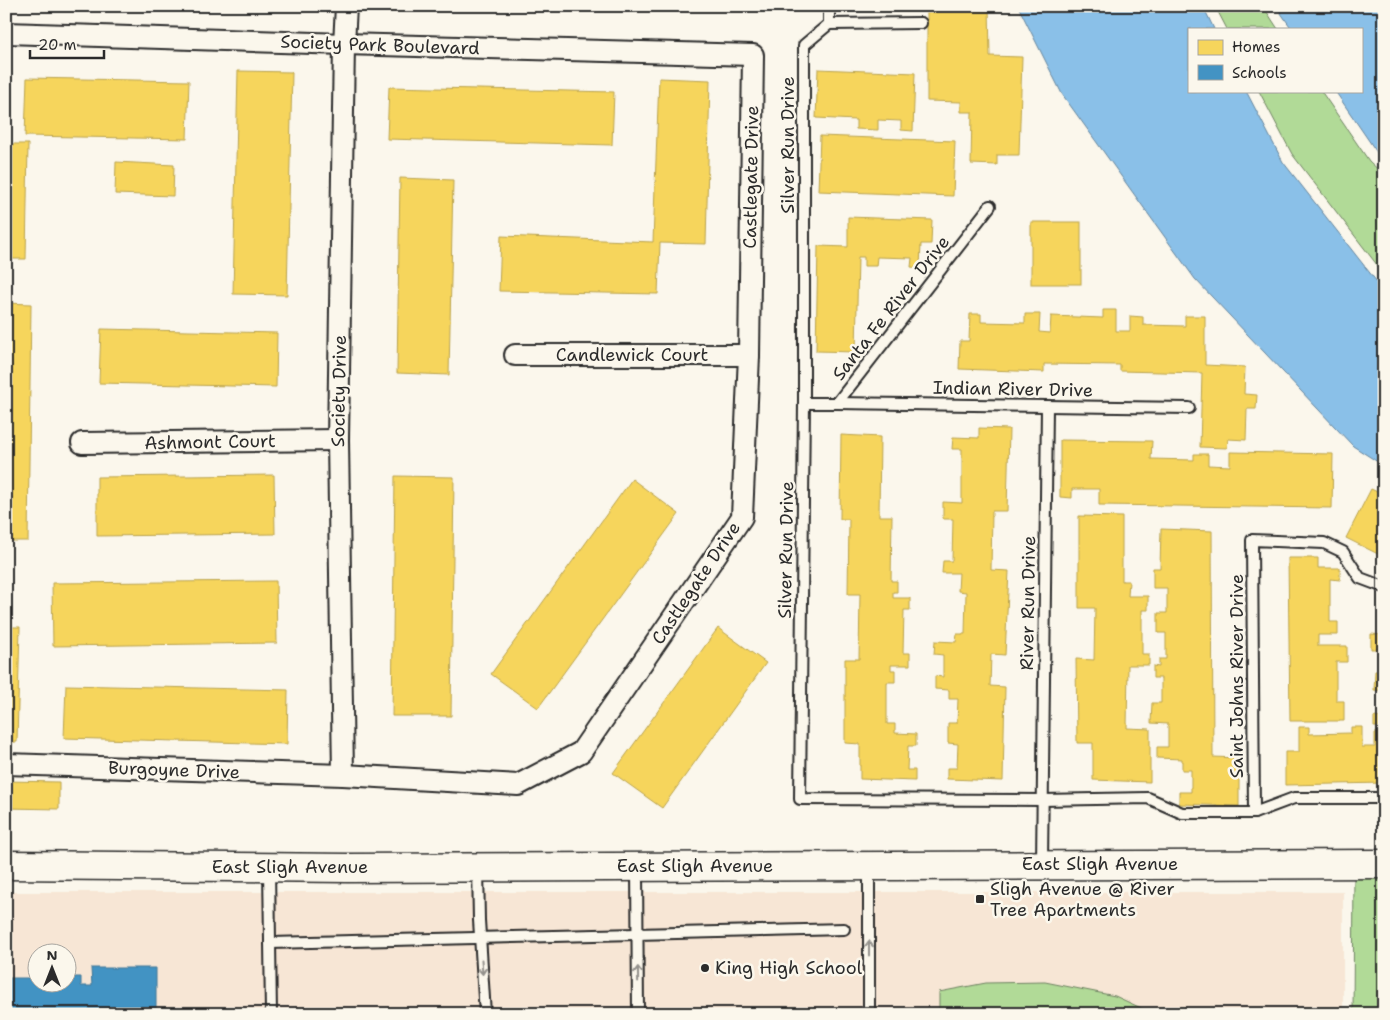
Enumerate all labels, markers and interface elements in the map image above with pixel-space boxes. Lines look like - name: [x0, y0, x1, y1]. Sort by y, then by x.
- scale bar: [30, 28, 104, 60]
- legend: [1188, 28, 1362, 92]
- street label: Society Park Boulevard: [280, 30, 480, 60]
- text: 20 m: [38, 35, 77, 55]
- text: Homes: [1232, 37, 1280, 57]
- text: Schools: [1232, 63, 1287, 83]
- street label: Silver Run Drive: [776, 76, 800, 214]
- street label: Castlegate Drive: [738, 105, 764, 249]
- street label: Santa Fe River Drive: [827, 231, 955, 385]
- street label: Society Drive: [326, 335, 352, 447]
- street label: Candlewick Court: [556, 343, 708, 367]
- street label: Indian River Drive: [933, 376, 1093, 402]
- street label: Ashmont Court: [144, 429, 276, 455]
- street label: Silver Run Drive: [773, 481, 799, 619]
- street label: Castlegate Drive: [646, 517, 746, 649]
- street label: River Run Drive: [1015, 535, 1041, 671]
- street label: Saint Johns River Drive: [1225, 574, 1249, 778]
- street label: Burgoyne Drive: [108, 756, 240, 784]
- street label: East Sligh Avenue: [1022, 852, 1178, 876]
- street label: East Sligh Avenue: [617, 854, 773, 878]
- street label: East Sligh Avenue: [212, 855, 368, 879]
- place label: Sligh Avenue @ River Tree Apartments: [990, 877, 1175, 922]
- marker: Sligh Avenue @ River Tree Apartments: [974, 893, 986, 905]
- one-way arrow: [864, 940, 874, 956]
- north arrow: [28, 942, 78, 992]
- text: N: [46, 946, 58, 964]
- place label: King High School: [715, 956, 863, 980]
- one-way arrow: [477, 959, 486, 975]
- marker: King High School: [699, 962, 711, 974]
- one-way arrow: [633, 966, 643, 982]

